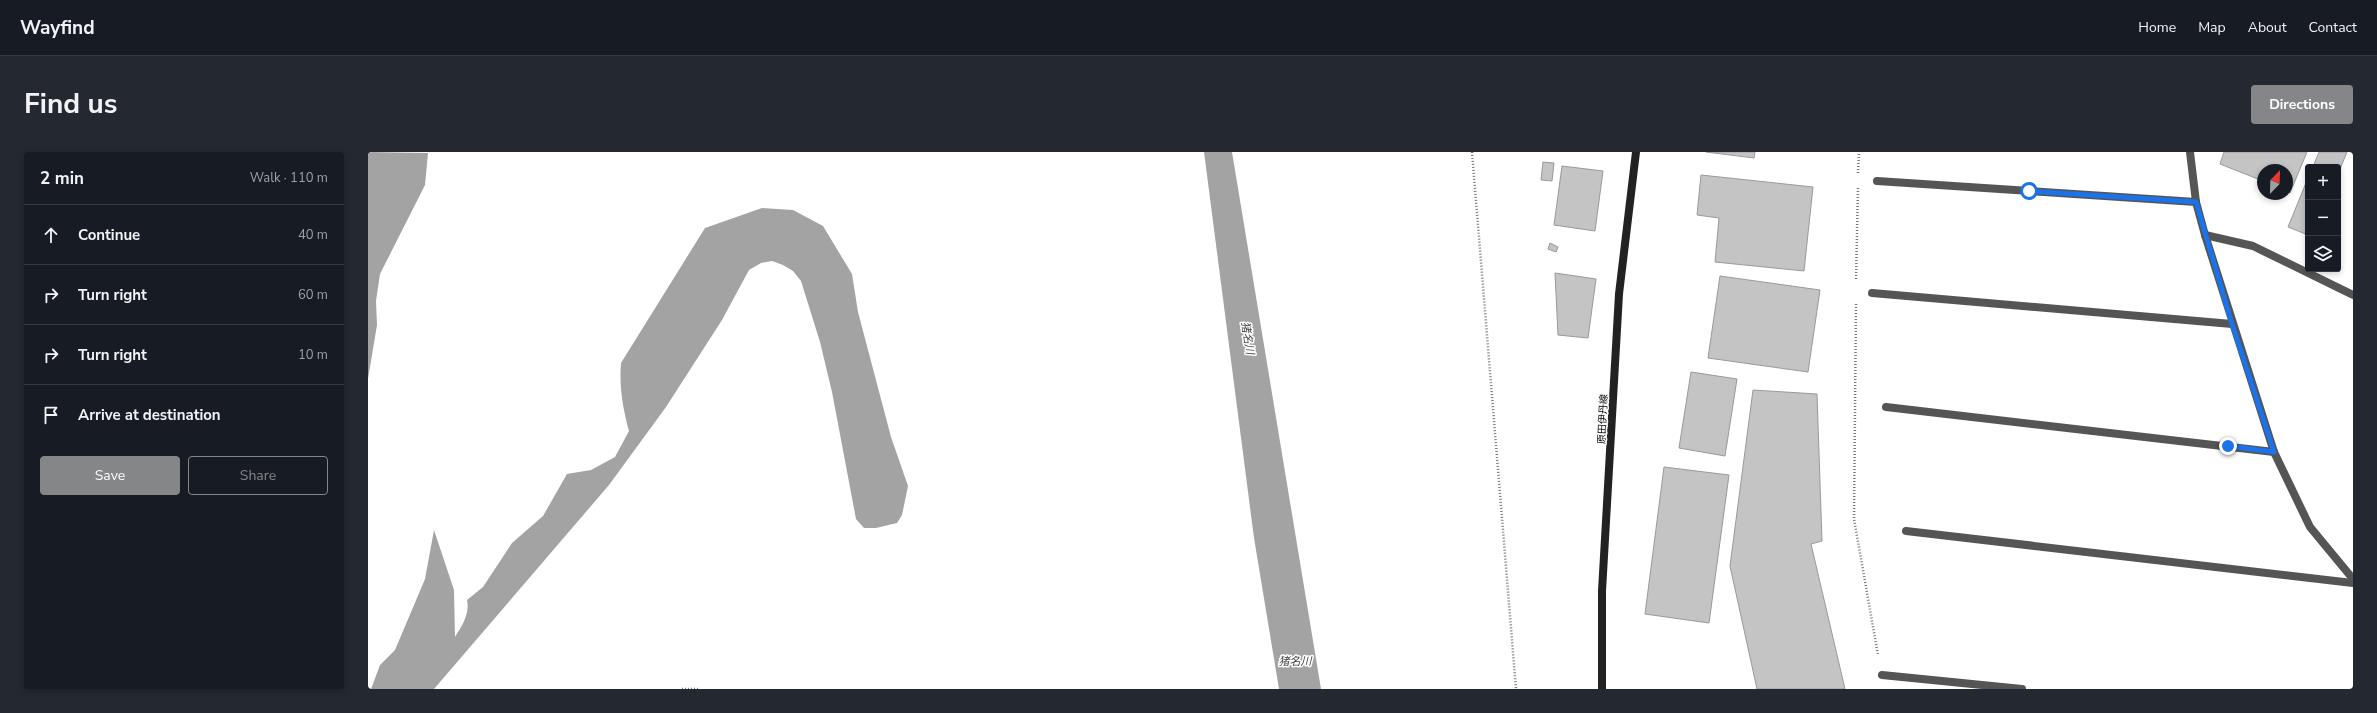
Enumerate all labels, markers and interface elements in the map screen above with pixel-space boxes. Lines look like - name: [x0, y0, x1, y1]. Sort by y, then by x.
- text: Wayfind: [20, 15, 95, 41]
- text: Home: [2138, 18, 2176, 37]
- text: Map: [2198, 18, 2226, 37]
- text: About: [2248, 18, 2287, 37]
- text: Contact: [2309, 18, 2357, 37]
- text: Find us: [24, 85, 118, 123]
- button: Directions: [2251, 85, 2353, 124]
- north arrow: [2257, 164, 2293, 200]
- map controls: [2305, 164, 2341, 272]
- button: +: [2305, 164, 2341, 200]
- text: 2 min: [40, 167, 84, 190]
- text: Walk · 110 m: [250, 169, 328, 187]
- route start: [2020, 182, 2038, 200]
- button: −: [2305, 200, 2341, 236]
- icon: ahead: [40, 224, 62, 246]
- text: Continue: [78, 225, 140, 245]
- text: 40 m: [298, 226, 328, 244]
- button: layers: [2305, 236, 2341, 272]
- icon: right: [40, 284, 62, 306]
- text: Turn right: [78, 285, 147, 305]
- text: 60 m: [298, 286, 328, 304]
- water label: 猪名川: [1238, 321, 1258, 357]
- icon: right: [40, 344, 62, 366]
- text: Turn right: [78, 345, 147, 365]
- text: 10 m: [298, 346, 328, 364]
- street label: 原田伊丹線: [1595, 394, 1611, 444]
- icon: arrive: [40, 404, 62, 426]
- text: Arrive at destination: [78, 405, 221, 425]
- route end: [2219, 437, 2237, 455]
- button: Save: [40, 456, 180, 495]
- button: Share: [188, 456, 328, 495]
- water label: 猪名川: [1279, 654, 1312, 669]

